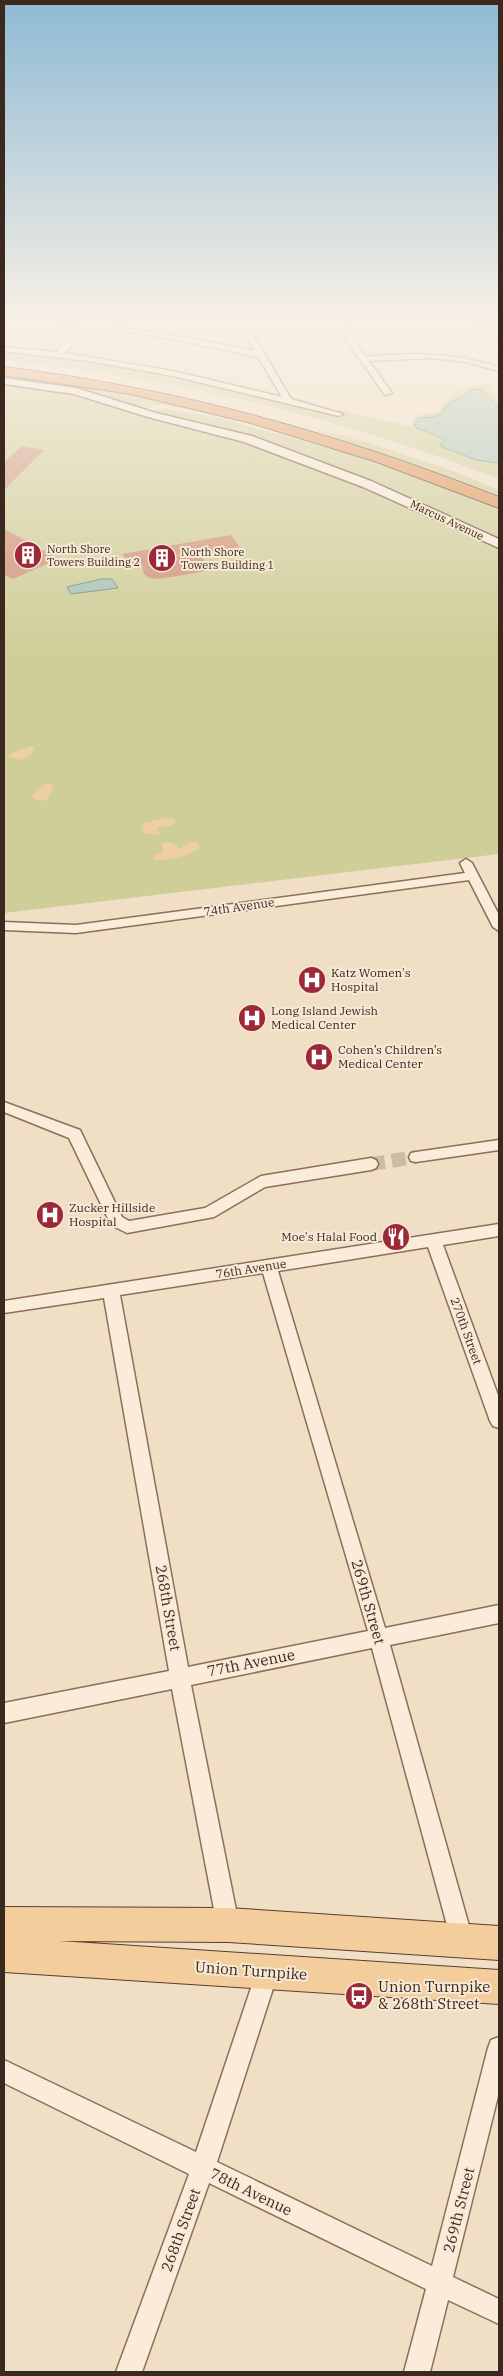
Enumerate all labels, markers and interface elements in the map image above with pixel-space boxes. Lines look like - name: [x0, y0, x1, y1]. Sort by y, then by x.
- street label: Marcus Avenue: [408, 497, 486, 543]
- building icon: North Shore Towers Building 2: [13, 540, 43, 570]
- place label: North Shore Towers Building 2: [47, 542, 140, 569]
- building icon: North Shore Towers Building 1: [147, 543, 177, 573]
- place label: North Shore Towers Building 1: [181, 545, 274, 572]
- street label: 74th Avenue: [203, 894, 275, 919]
- hospital icon: Katz Women's Hospital: [297, 965, 327, 995]
- place label: Katz Women's Hospital: [331, 965, 411, 994]
- hospital icon: Long Island Jewish Medical Center: [237, 1003, 267, 1033]
- place label: Long Island Jewish Medical Center: [271, 1003, 379, 1032]
- hospital icon: Cohen’s Children’s Medical Center: [304, 1042, 334, 1072]
- place label: Cohen’s Children’s Medical Center: [338, 1042, 442, 1071]
- hospital icon: Zucker Hillside Hospital: [35, 1200, 65, 1230]
- place label: Zucker Hillside Hospital: [69, 1200, 155, 1229]
- restaurant icon: Moe's Halal Food: [381, 1222, 411, 1252]
- place label: Moe's Halal Food: [281, 1229, 377, 1244]
- street label: 76th Avenue: [215, 1256, 287, 1281]
- street label: 270th Street: [447, 1295, 485, 1366]
- street label: 269th Street: [347, 1557, 390, 1646]
- street label: 268th Street: [152, 1563, 185, 1653]
- street label: 77th Avenue: [205, 1645, 296, 1680]
- street label: Union Turnpike: [194, 1957, 308, 1984]
- place label: Union Turnpike & 268th Street: [378, 1977, 490, 2013]
- bus stop icon: Union Turnpike & 268th Street: [344, 1981, 374, 2011]
- street label: 78th Avenue: [207, 2164, 295, 2220]
- street label: 269th Street: [439, 2165, 478, 2255]
- street label: 268th Street: [157, 2186, 204, 2274]

